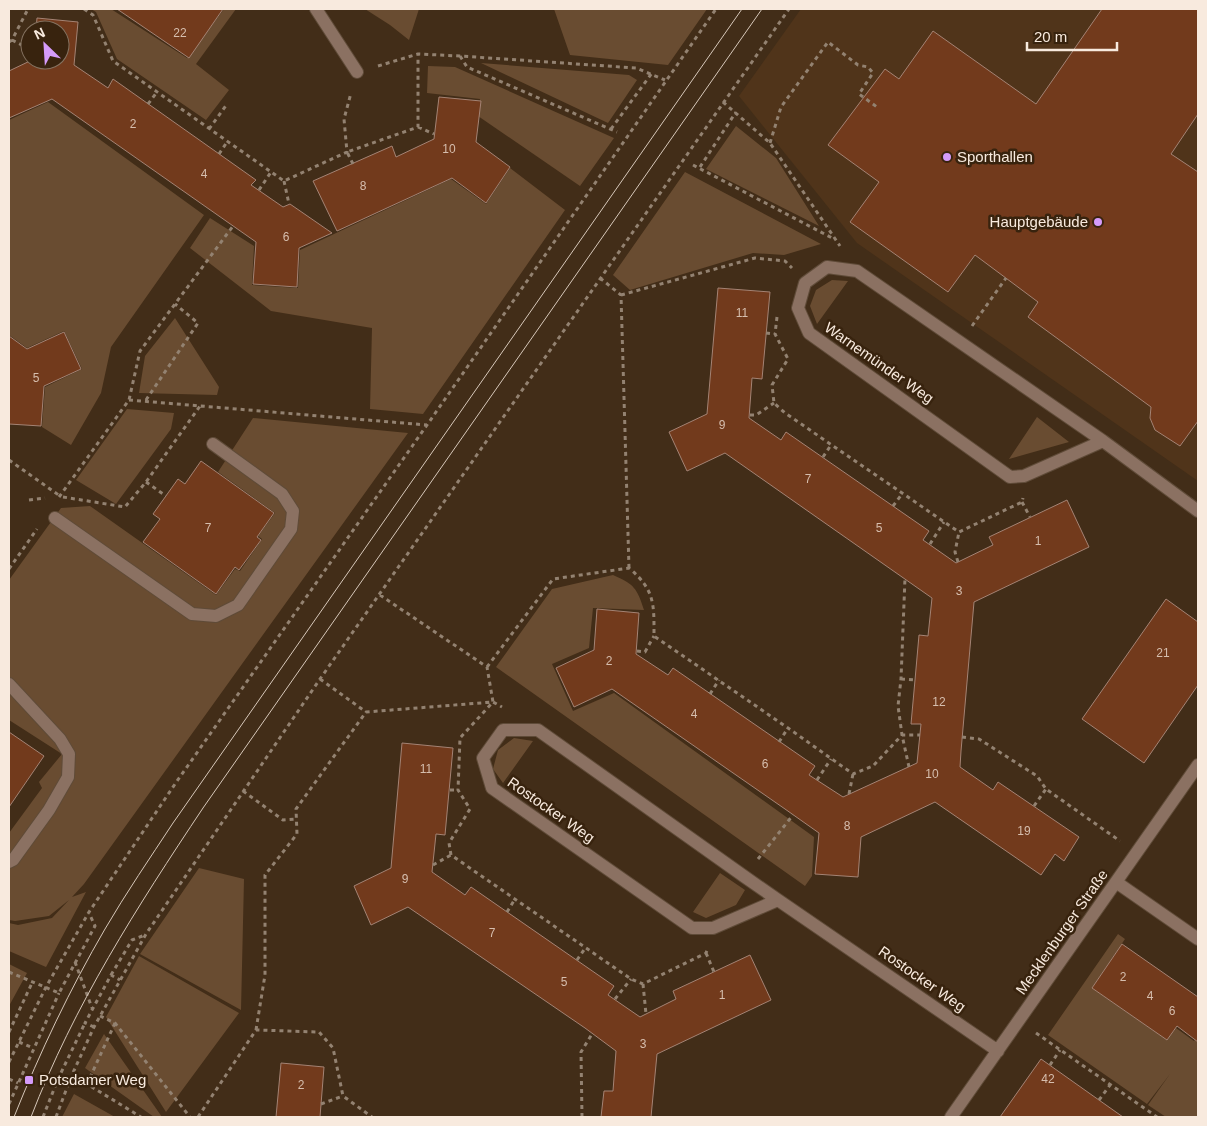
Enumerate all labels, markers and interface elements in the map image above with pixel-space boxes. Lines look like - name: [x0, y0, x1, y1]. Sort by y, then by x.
- north arrow: [20, 20, 70, 70]
- scale bar: [1027, 20, 1117, 52]
- text: N: [32, 24, 47, 43]
- house number: 22: [173, 26, 187, 40]
- text: 20 m: [1034, 28, 1067, 45]
- house number: 2: [130, 117, 137, 131]
- house number: 10: [442, 142, 456, 156]
- place label: Sporthallen: [957, 148, 1033, 165]
- marker: Sporthallen: [941, 151, 953, 163]
- house number: 4: [201, 167, 208, 181]
- house number: 8: [360, 179, 367, 193]
- place label: Hauptgebäude: [990, 213, 1088, 230]
- marker: Hauptgebäude: [1092, 216, 1104, 228]
- house number: 6: [283, 230, 290, 244]
- house number: 11: [736, 306, 749, 320]
- street label: Warnemünder Weg: [821, 319, 937, 407]
- house number: 5: [33, 371, 40, 385]
- house number: 9: [719, 418, 726, 432]
- house number: 7: [805, 472, 812, 486]
- house number: 7: [205, 521, 212, 535]
- house number: 5: [876, 521, 883, 535]
- house number: 1: [1035, 534, 1042, 548]
- house number: 3: [956, 584, 963, 598]
- house number: 21: [1156, 646, 1170, 660]
- house number: 2: [606, 654, 613, 668]
- house number: 12: [932, 695, 946, 709]
- house number: 4: [691, 707, 698, 721]
- house number: 6: [762, 757, 769, 771]
- house number: 11: [420, 762, 433, 776]
- house number: 10: [925, 767, 939, 781]
- street label: Rostocker Weg: [505, 773, 598, 846]
- house number: 8: [844, 819, 851, 833]
- house number: 19: [1017, 824, 1031, 838]
- street label: Mecklenburger Straße: [1012, 866, 1111, 997]
- house number: 9: [402, 872, 409, 886]
- house number: 7: [489, 926, 496, 940]
- street label: Rostocker Weg: [876, 942, 969, 1015]
- house number: 2: [1120, 970, 1127, 984]
- house number: 5: [561, 975, 568, 989]
- house number: 1: [719, 988, 726, 1002]
- house number: 4: [1147, 989, 1154, 1003]
- house number: 6: [1169, 1004, 1176, 1018]
- house number: 3: [640, 1037, 647, 1051]
- place label: Potsdamer Weg: [39, 1071, 146, 1088]
- house number: 42: [1041, 1072, 1055, 1086]
- marker: Potsdamer Weg: [23, 1074, 35, 1086]
- house number: 2: [298, 1078, 305, 1092]

